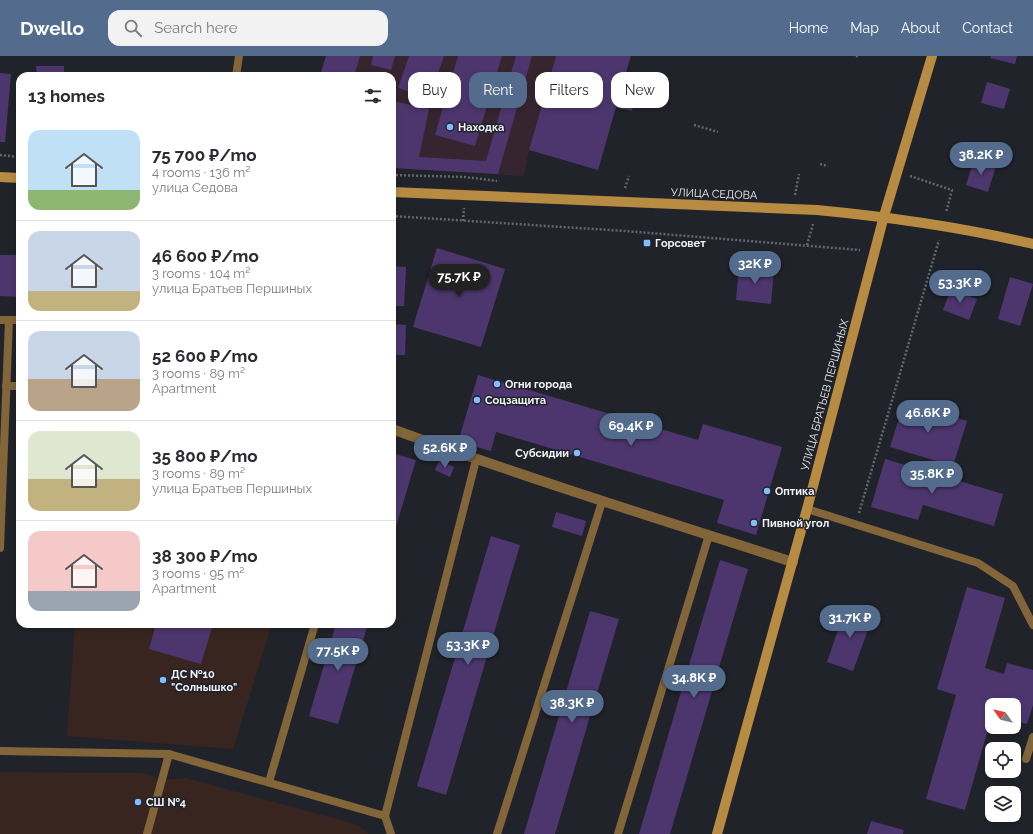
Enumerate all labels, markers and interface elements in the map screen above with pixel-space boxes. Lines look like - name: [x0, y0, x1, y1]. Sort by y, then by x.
- search box: [108, 10, 388, 46]
- text: Dwello: [20, 17, 84, 39]
- icon: search: [122, 17, 144, 39]
- text: Search here: [154, 19, 237, 37]
- text: Home: [789, 20, 828, 36]
- text: Map: [850, 20, 879, 36]
- text: About: [901, 20, 940, 36]
- text: Contact: [962, 20, 1013, 36]
- chip: Buy: [408, 72, 461, 108]
- chip: Rent: [469, 72, 527, 108]
- chip: Filters: [535, 72, 603, 108]
- chip: New: [611, 72, 669, 108]
- icon: filters: [362, 85, 384, 107]
- text: 13 homes: [28, 86, 105, 106]
- place label: Находка: [458, 121, 504, 134]
- marker: Находка: [445, 122, 455, 132]
- pin: 38.2K ₽: [944, 142, 1018, 176]
- text: 75 700 ₽/mo: [152, 145, 257, 165]
- icon: home: [60, 146, 108, 194]
- text: 38.2K ₽: [959, 147, 1003, 162]
- text: 4 rooms · 136 m²: [152, 165, 250, 180]
- text: улица Седова: [152, 180, 238, 195]
- street label: УЛИЦА СЕДОВА: [671, 186, 758, 202]
- place label: Горсовет: [655, 237, 706, 250]
- marker: Горсовет: [642, 238, 652, 248]
- text: 46 600 ₽/mo: [152, 246, 259, 266]
- icon: home: [60, 247, 108, 295]
- pin: 32K ₽: [727, 251, 783, 285]
- text: 32K ₽: [738, 256, 772, 271]
- pin: 75.7K ₽: [422, 264, 496, 298]
- text: 3 rooms · 104 m²: [152, 266, 250, 281]
- text: 75.7K ₽: [437, 269, 481, 284]
- pin: 53.3K ₽: [923, 270, 997, 304]
- text: 53.3K ₽: [938, 275, 982, 290]
- text: улица Братьев Першиных: [152, 281, 312, 296]
- street label: УЛИЦА БРАТЬЕВ ПЕРШИНЫХ: [799, 318, 851, 472]
- text: 52 600 ₽/mo: [152, 346, 258, 366]
- icon: home: [60, 347, 108, 395]
- text: 3 rooms · 89 m²: [152, 366, 245, 381]
- place label: Огни города: [505, 378, 572, 391]
- marker: Огни города: [492, 379, 502, 389]
- text: Apartment: [152, 381, 216, 396]
- place label: Соцзащита: [485, 394, 546, 407]
- marker: Соцзащита: [472, 395, 482, 405]
- pin: 46.6K ₽: [891, 400, 965, 434]
- text: 46.6K ₽: [905, 405, 951, 420]
- pin: 69.4K ₽: [594, 413, 668, 447]
- text: 69.4K ₽: [608, 418, 654, 433]
- pin: 52.6K ₽: [408, 435, 482, 469]
- text: 52.6K ₽: [423, 440, 467, 455]
- text: 35 800 ₽/mo: [152, 446, 258, 466]
- icon: home: [60, 447, 108, 495]
- place label: Субсидии: [515, 447, 569, 460]
- marker: Субсидии: [572, 448, 582, 458]
- pin: 35.8K ₽: [895, 461, 969, 495]
- text: 3 rooms · 89 m²: [152, 466, 245, 481]
- text: 35.8K ₽: [910, 466, 954, 481]
- text: улица Братьев Першиных: [152, 481, 312, 496]
- place label: Оптика: [775, 485, 815, 498]
- marker: Оптика: [762, 486, 772, 496]
- place label: Пивной угол: [762, 517, 829, 530]
- marker: Пивной угол: [749, 518, 759, 528]
- text: 38 300 ₽/mo: [152, 546, 258, 566]
- icon: home: [60, 547, 108, 595]
- text: 3 rooms · 95 m²: [152, 566, 244, 581]
- text: Apartment: [152, 581, 216, 596]
- pin: 31.7K ₽: [813, 605, 887, 639]
- text: 31.7K ₽: [829, 610, 871, 625]
- pin: 53.3K ₽: [431, 632, 505, 666]
- text: 53.3K ₽: [446, 637, 490, 652]
- pin: 77.5K ₽: [301, 638, 375, 672]
- text: 77.5K ₽: [316, 643, 360, 658]
- pin: 34.8K ₽: [657, 665, 731, 699]
- place label: ДС №10 "Солнышко": [171, 668, 237, 694]
- text: 34.8K ₽: [672, 670, 716, 685]
- marker: ДС №10 "Солнышко": [158, 675, 168, 685]
- pin: 38.3K ₽: [535, 690, 609, 724]
- text: 38.3K ₽: [550, 695, 594, 710]
- north arrow: [985, 698, 1021, 734]
- map controls: [985, 698, 1021, 822]
- button: locate: [985, 742, 1021, 778]
- button: layers: [985, 786, 1021, 822]
- place label: СШ №4: [146, 796, 186, 809]
- marker: СШ №4: [133, 797, 143, 807]

